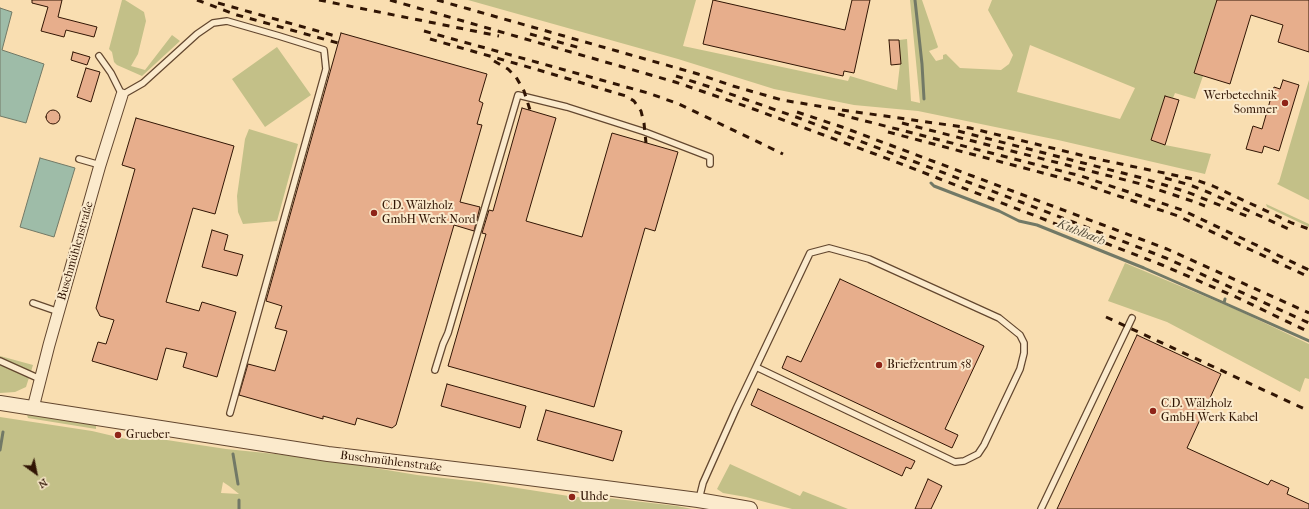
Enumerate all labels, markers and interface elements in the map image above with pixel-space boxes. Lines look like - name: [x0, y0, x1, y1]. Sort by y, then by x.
- place label: Werbetechnik Sommer: [1204, 89, 1277, 117]
- marker: Werbetechnik Sommer: [1280, 98, 1290, 108]
- place label: C.D. Wälzholz GmbH Werk Nord: [382, 199, 476, 227]
- street label: Buschmühlenstraße: [55, 200, 97, 302]
- marker: C.D. Wälzholz GmbH Werk Nord: [369, 208, 379, 218]
- water label: Kuhlbach: [1055, 216, 1107, 250]
- place label: Briefzentrum 58: [887, 358, 971, 372]
- marker: Briefzentrum 58: [874, 360, 884, 370]
- place label: C.D. Wälzholz GmbH Werk Kabel: [1161, 397, 1258, 425]
- marker: C.D. Wälzholz GmbH Werk Kabel: [1148, 406, 1158, 416]
- place label: Grueber: [126, 428, 170, 442]
- marker: Grueber: [113, 430, 123, 440]
- street label: Buschmühlenstraße: [339, 449, 443, 475]
- north arrow: [16, 453, 56, 493]
- text: N: [36, 476, 50, 491]
- place label: Uhde: [580, 490, 608, 504]
- marker: Uhde: [567, 492, 577, 502]

